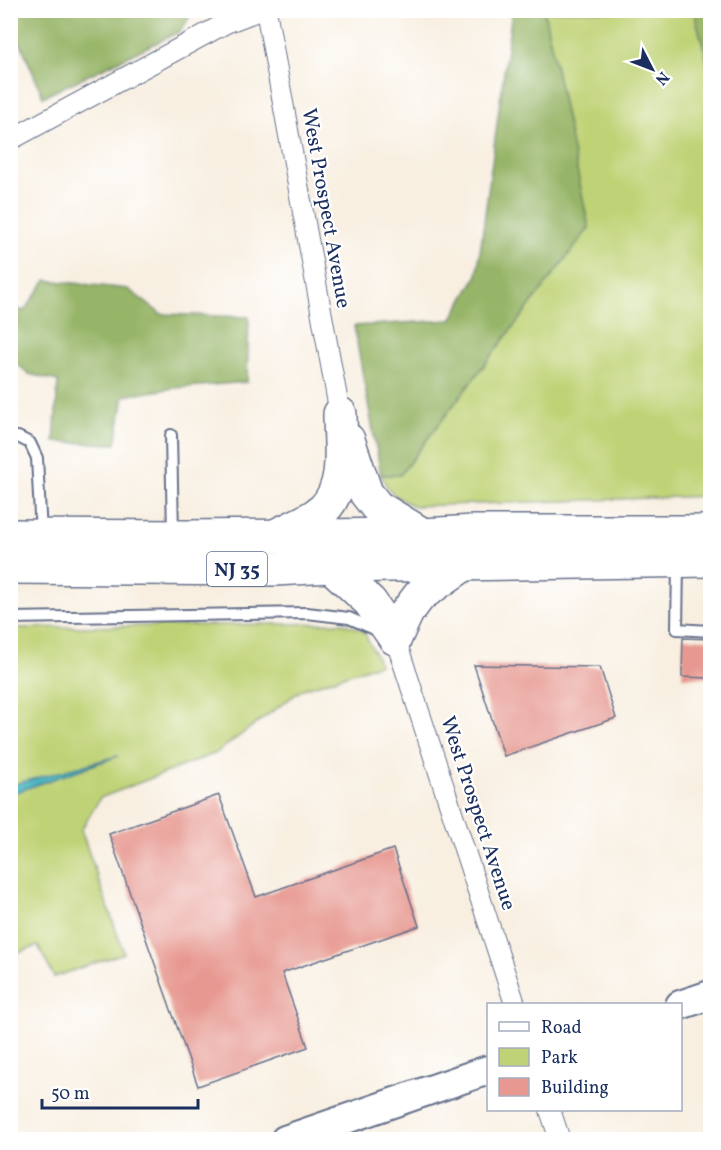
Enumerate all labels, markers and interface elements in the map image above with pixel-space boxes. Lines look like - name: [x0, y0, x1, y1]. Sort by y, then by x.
- north arrow: [622, 39, 682, 99]
- text: N: [649, 66, 674, 90]
- street label: West Prospect Avenue: [294, 106, 357, 311]
- road number: NJ 35: [207, 552, 267, 586]
- street label: West Prospect Avenue: [432, 713, 523, 914]
- legend: [487, 1003, 682, 1111]
- text: Road: [541, 1016, 582, 1041]
- text: Park: [541, 1046, 578, 1071]
- scale bar: [42, 1072, 198, 1110]
- text: Building: [541, 1076, 609, 1101]
- text: 50 m: [51, 1082, 90, 1107]

